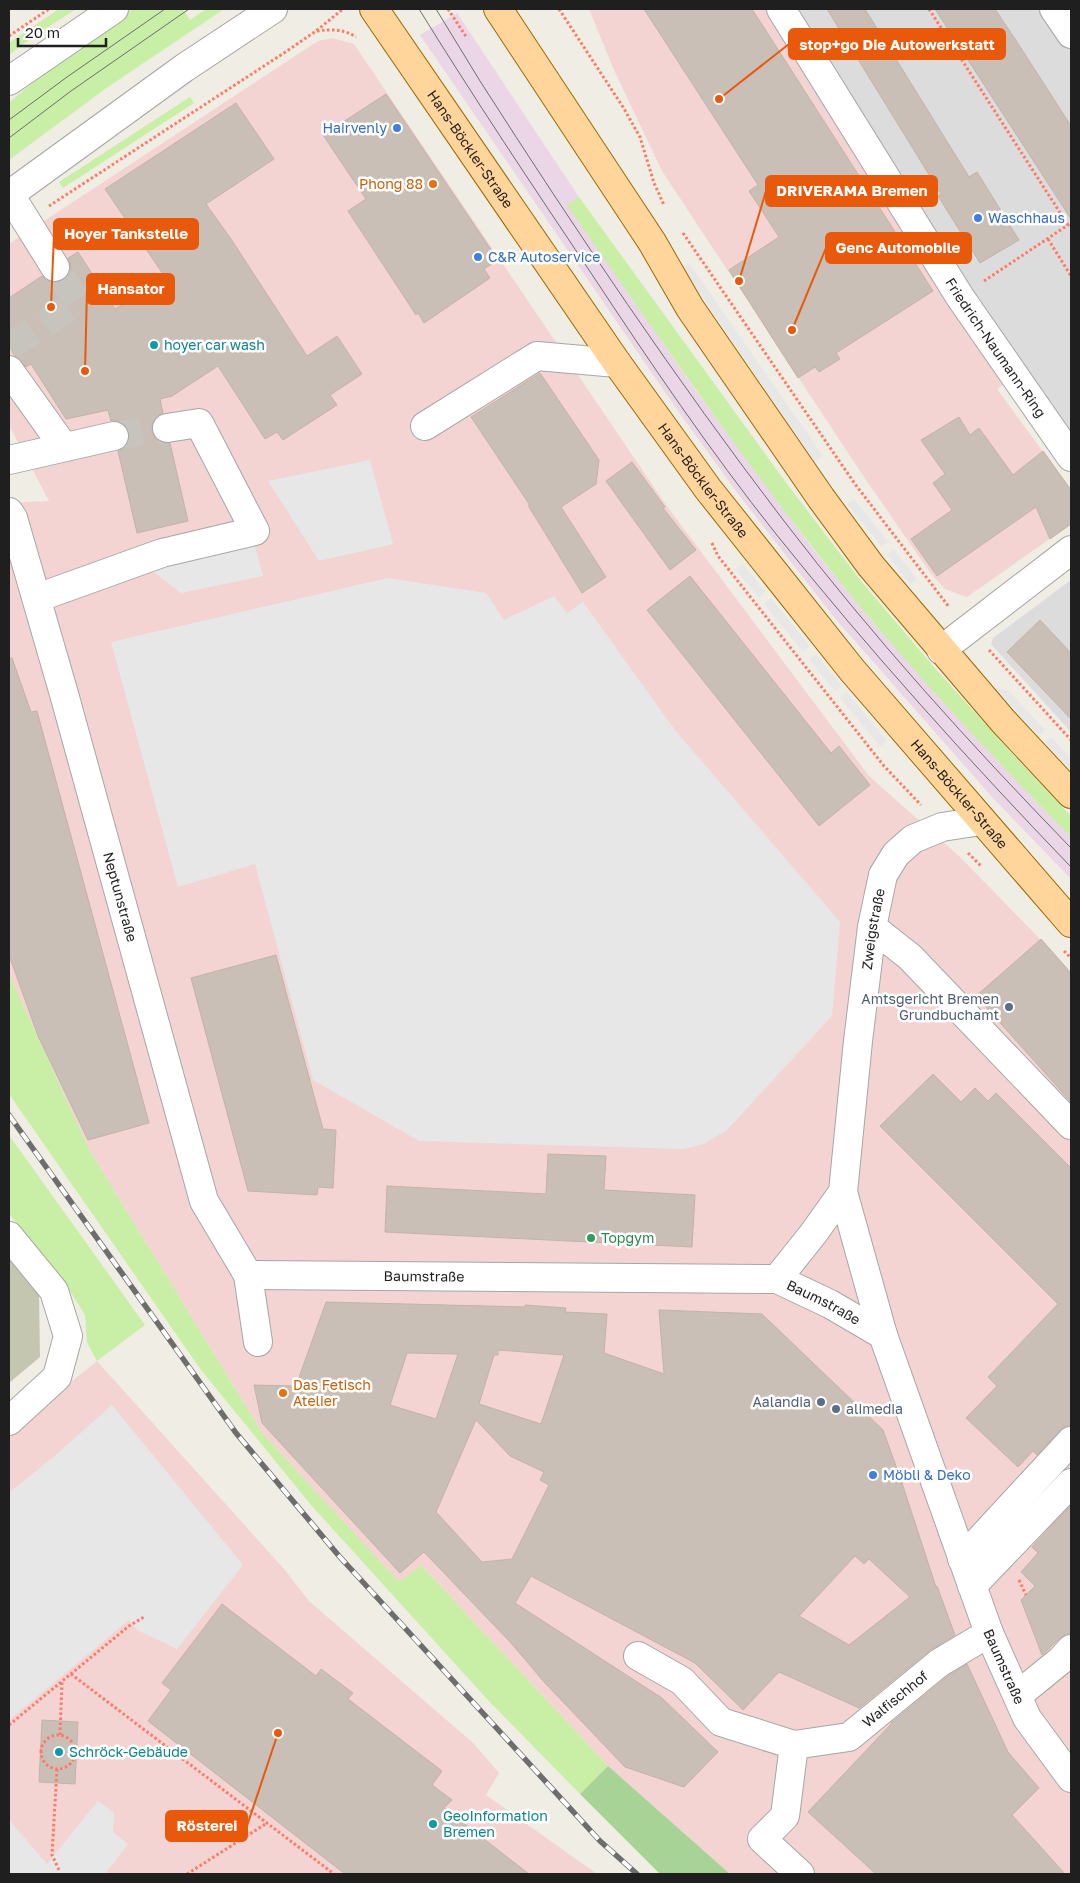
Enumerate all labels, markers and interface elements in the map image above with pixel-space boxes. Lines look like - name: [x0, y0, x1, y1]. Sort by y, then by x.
- scale bar: [18, 15, 105, 47]
- text: 20 m: [25, 23, 60, 41]
- callout: stop+go Die Autowerkstatt: [789, 29, 1005, 59]
- text: stop+go Die Autowerkstatt: [799, 35, 995, 53]
- street label: Hans-Böckler-Straße: [424, 87, 517, 211]
- place label: Hairvenly: [322, 119, 387, 136]
- marker: Hairvenly: [391, 122, 403, 134]
- place label: Phong 88: [359, 175, 423, 192]
- callout: DRIVERAMA Bremen: [766, 176, 937, 206]
- marker: Phong 88: [427, 178, 439, 190]
- text: DRIVERAMA Bremen: [776, 181, 928, 199]
- place label: Waschhaus: [988, 209, 1065, 226]
- marker: Waschhaus: [972, 212, 984, 224]
- callout: Hoyer Tankstelle: [54, 219, 198, 249]
- text: Hoyer Tankstelle: [64, 224, 188, 242]
- callout: Genc Automobile: [826, 233, 971, 263]
- text: Genc Automobile: [836, 238, 961, 256]
- place label: C&R Autoservice: [488, 248, 600, 265]
- marker: C&R Autoservice: [472, 251, 484, 263]
- callout: Hansator: [87, 274, 174, 304]
- street label: Friedrich-Naumann-Ring: [942, 274, 1050, 420]
- text: Hansator: [97, 279, 165, 297]
- place label: hoyer car wash: [164, 336, 265, 353]
- marker: hoyer car wash: [148, 339, 160, 351]
- street label: Hans-Böckler-Straße: [655, 419, 752, 541]
- street label: Hans-Böckler-Straße: [908, 735, 1012, 852]
- street label: Neptunstraße: [100, 850, 141, 944]
- street label: Zweigstraße: [858, 887, 888, 971]
- place label: Amtsgericht Bremen Grundbuchamt: [861, 990, 999, 1023]
- marker: Amtsgericht Bremen Grundbuchamt: [1003, 1001, 1015, 1013]
- place label: Topgym: [601, 1229, 654, 1246]
- marker: Topgym: [585, 1232, 597, 1244]
- street label: Baumstraße: [384, 1267, 464, 1285]
- street label: Baumstraße: [784, 1276, 864, 1328]
- place label: Das Fetisch Atelier: [293, 1376, 371, 1409]
- marker: Das Fetisch Atelier: [277, 1387, 289, 1399]
- place label: Aalandia: [752, 1393, 811, 1410]
- marker: Aalandia: [815, 1396, 827, 1408]
- place label: alimedia: [846, 1400, 903, 1417]
- marker: alimedia: [830, 1403, 842, 1415]
- place label: Möbli & Deko: [883, 1466, 971, 1483]
- marker: Möbli & Deko: [867, 1469, 879, 1481]
- street label: Baumstraße: [980, 1626, 1029, 1707]
- street label: Walfischhof: [859, 1667, 931, 1731]
- place label: Schröck-Gebäude: [69, 1743, 188, 1760]
- marker: Schröck-Gebäude: [53, 1746, 65, 1758]
- place label: GeoInformation Bremen: [443, 1807, 548, 1840]
- callout: Rösterei: [166, 1811, 247, 1841]
- text: Rösterei: [177, 1816, 237, 1834]
- marker: GeoInformation Bremen: [427, 1818, 439, 1830]

